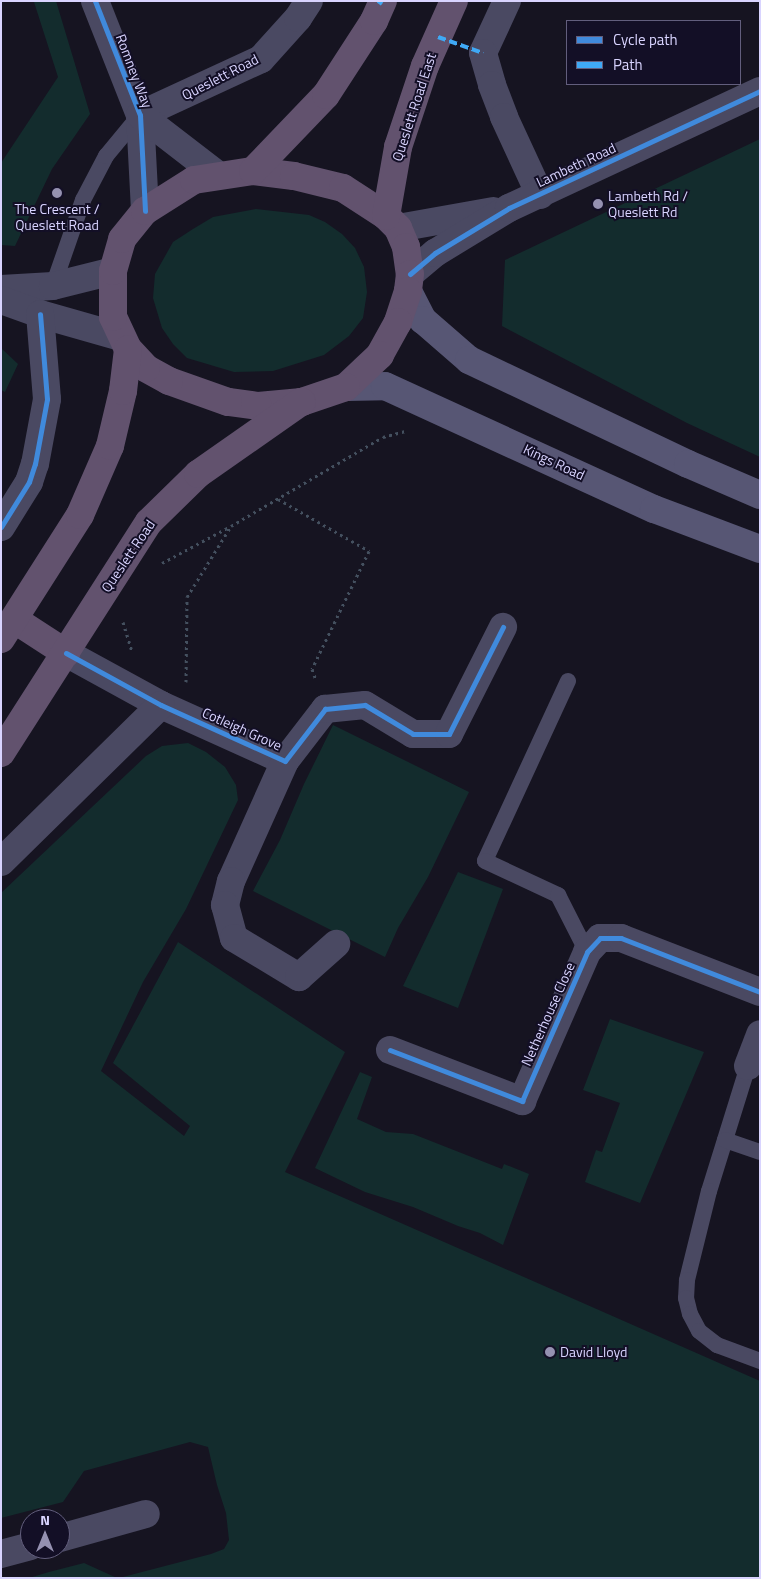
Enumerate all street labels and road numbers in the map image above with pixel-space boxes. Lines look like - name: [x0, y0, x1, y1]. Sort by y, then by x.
- street label: Romney Way: [112, 32, 156, 110]
- street label: Queslett Road: [179, 51, 261, 103]
- street label: Queslett Road East: [389, 51, 439, 163]
- street label: Lambeth Road: [534, 139, 618, 191]
- street label: Kings Road: [521, 441, 587, 483]
- street label: Queslett Road: [98, 517, 158, 595]
- street label: Cotleigh Grove: [200, 704, 284, 754]
- street label: Netherhouse Close: [518, 960, 578, 1068]

